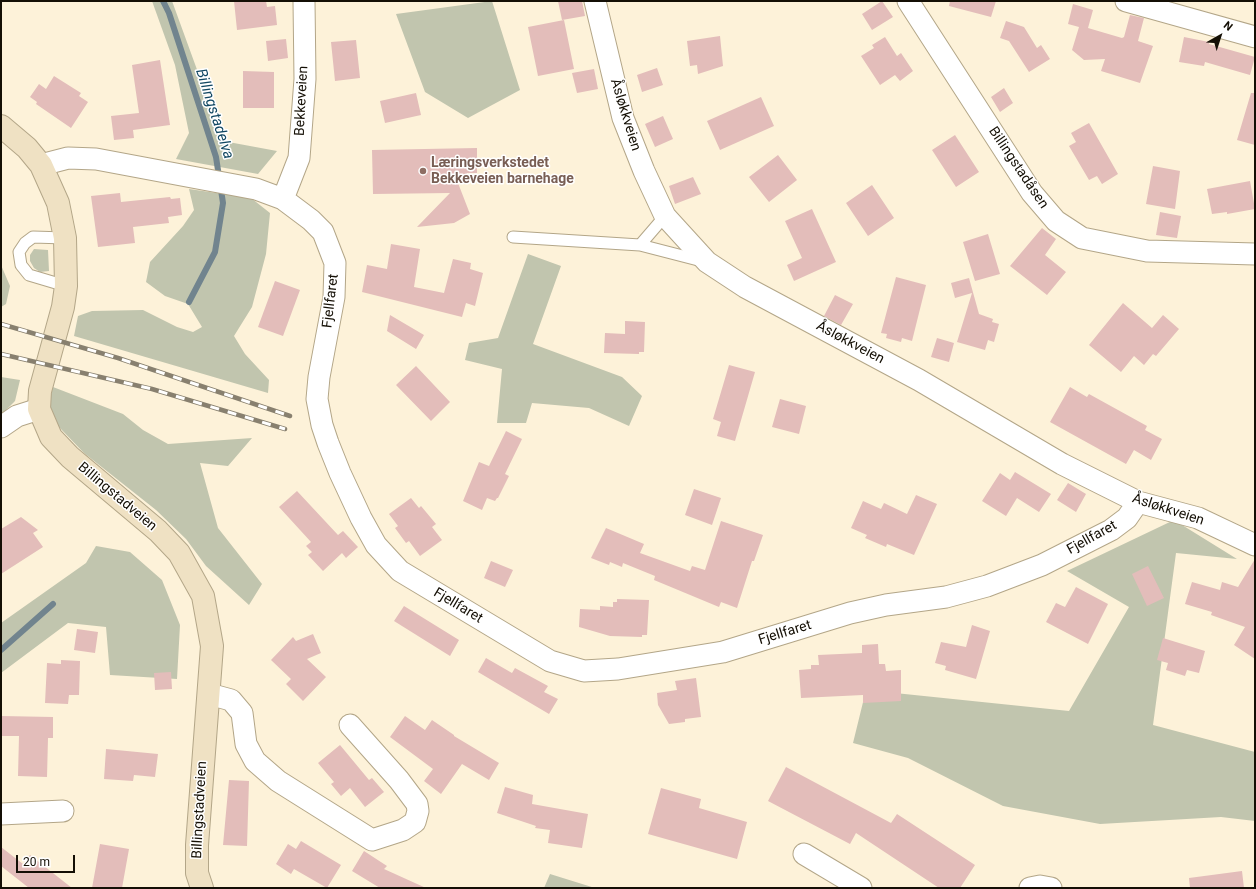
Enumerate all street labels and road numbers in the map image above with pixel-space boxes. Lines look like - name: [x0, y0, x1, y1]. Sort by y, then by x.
- street label: Bekkeveien: [292, 66, 312, 136]
- street label: Åsløkkveien: [606, 77, 644, 153]
- street label: Billingstadåsen: [984, 124, 1052, 212]
- street label: Fjellfaret: [319, 273, 343, 329]
- street label: Åsløkkveien: [813, 318, 887, 368]
- street label: Billingstadveien: [74, 459, 160, 535]
- street label: Åsløkkveien: [1130, 490, 1206, 530]
- street label: Fjellfaret: [1064, 517, 1120, 559]
- street label: Fjellfaret: [430, 585, 486, 627]
- street label: Fjellfaret: [757, 617, 813, 649]
- street label: Billingstadveien: [189, 761, 211, 859]

